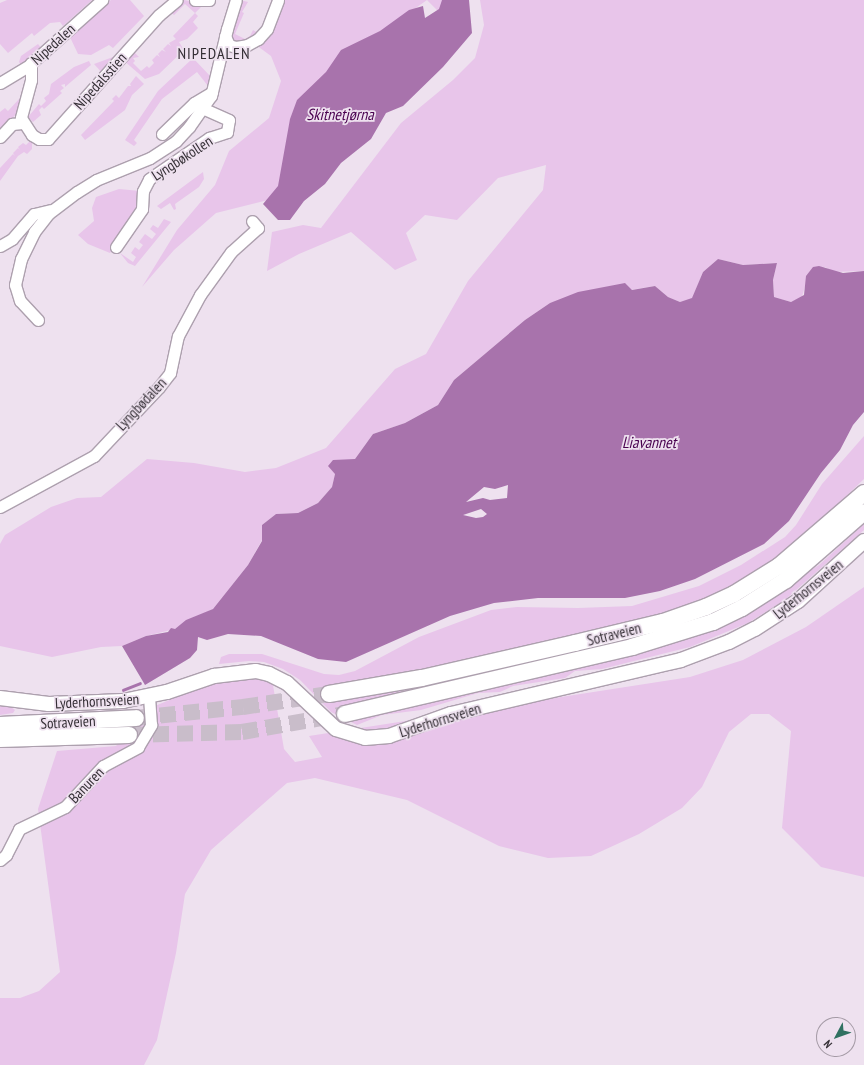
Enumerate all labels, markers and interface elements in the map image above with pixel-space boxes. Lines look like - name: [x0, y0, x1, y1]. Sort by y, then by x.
- street label: Nipedalen: [27, 20, 79, 68]
- district label: NIPEDALEN: [177, 43, 251, 63]
- street label: Nipedalsstien: [70, 49, 130, 113]
- water label: Skitnetjørna: [306, 104, 374, 124]
- street label: Lyngbøkollen: [148, 132, 216, 184]
- street label: Lyngbødalen: [112, 374, 170, 434]
- water label: Liavannet: [622, 432, 676, 452]
- street label: Lyderhornsveien: [770, 555, 846, 623]
- street label: Sotraveien: [585, 619, 643, 649]
- street label: Lyderhornsveien: [54, 690, 140, 712]
- street label: Lyderhornsveien: [397, 699, 483, 741]
- street label: Sotraveien: [40, 712, 96, 732]
- street label: Banuren: [65, 763, 107, 807]
- north arrow: [816, 1017, 856, 1057]
- text: N: [820, 1037, 835, 1051]

